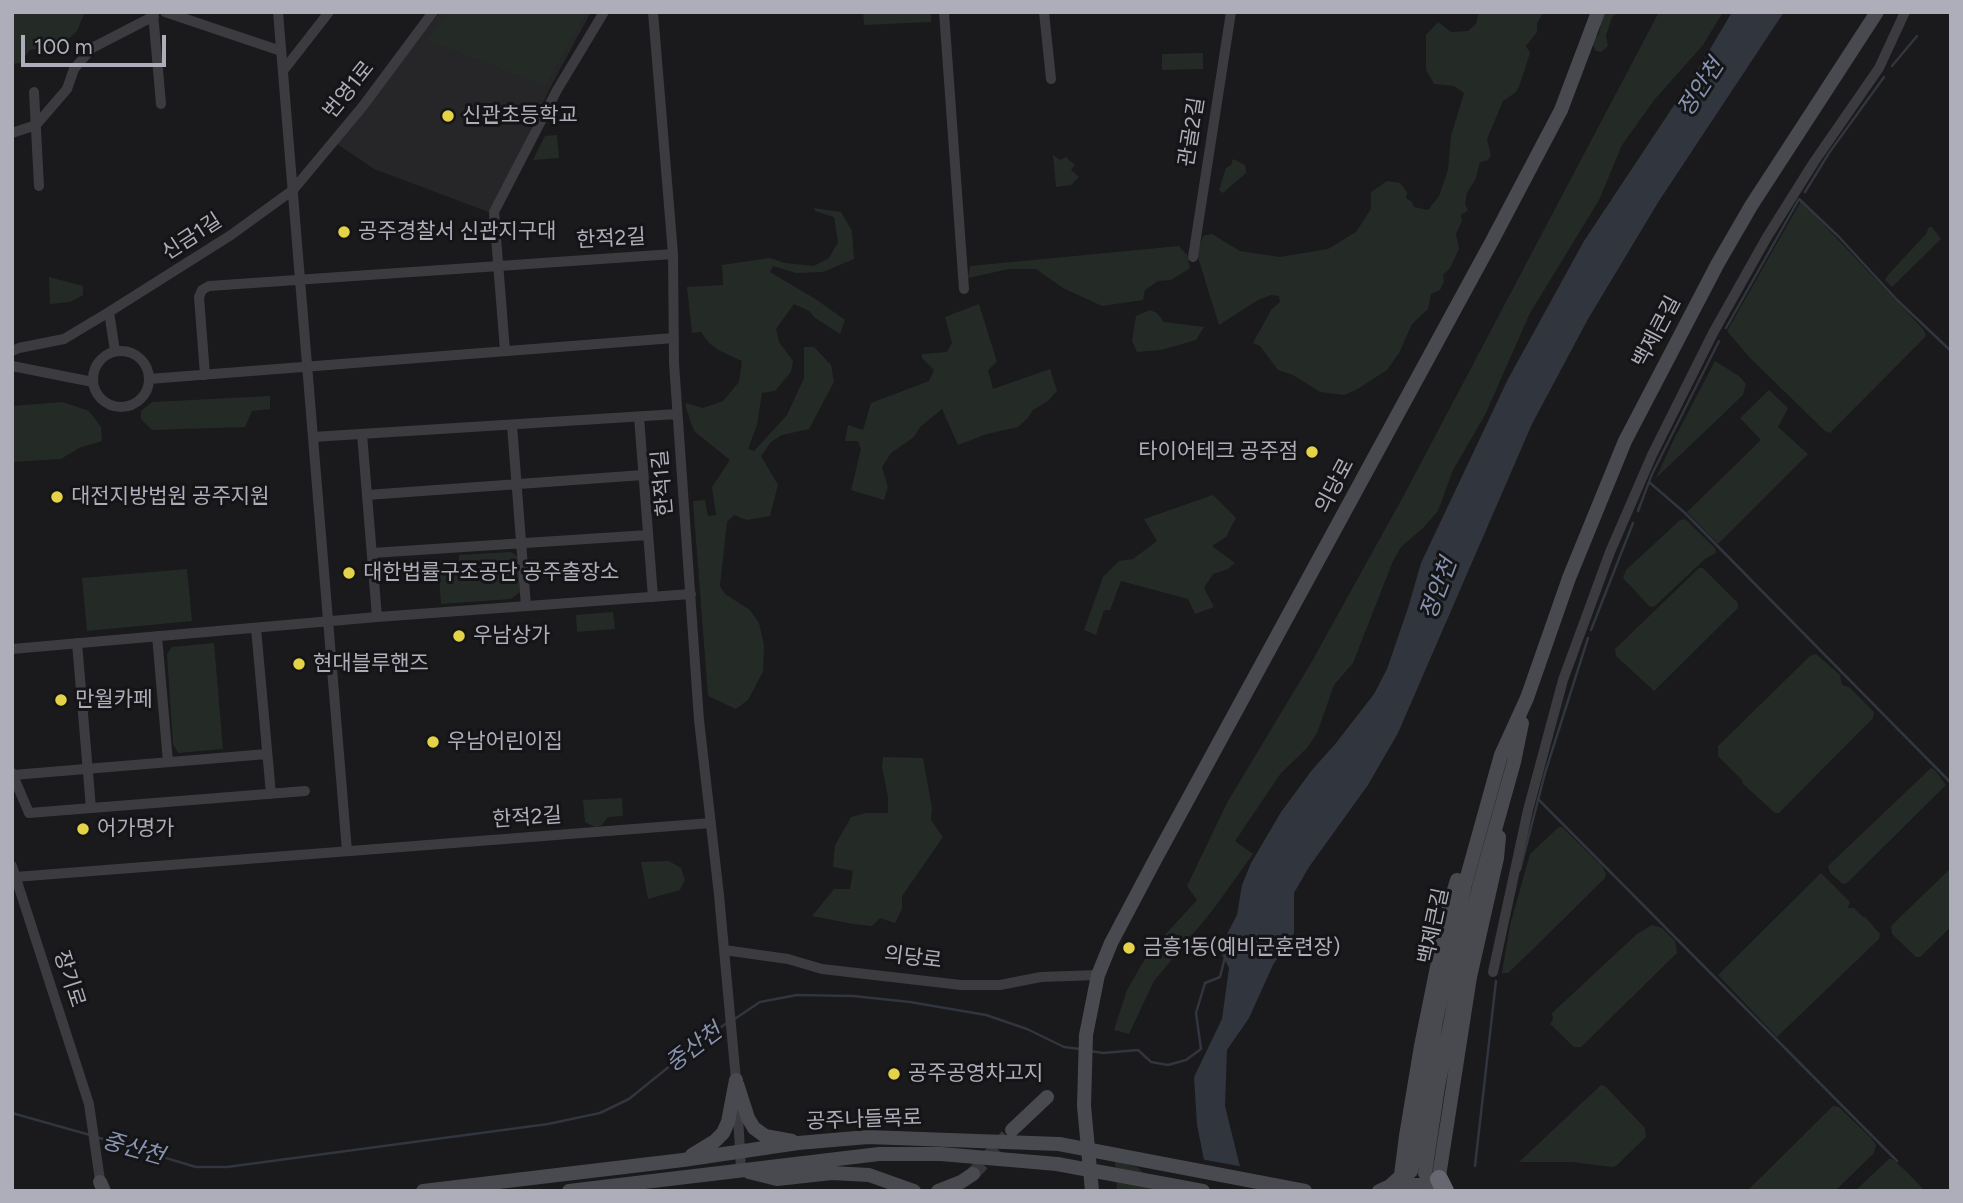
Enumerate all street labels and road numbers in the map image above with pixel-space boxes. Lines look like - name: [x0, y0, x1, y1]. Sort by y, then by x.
- street label: 번영1로: [318, 56, 380, 124]
- street label: 관골2길: [1174, 96, 1210, 168]
- street label: 신금1길: [157, 208, 227, 266]
- street label: 한적2길: [576, 225, 646, 253]
- street label: 백제큰길: [1628, 292, 1686, 372]
- street label: 한적1길: [648, 449, 678, 517]
- street label: 의당로: [1310, 454, 1360, 518]
- street label: 한적2길: [491, 803, 563, 833]
- street label: 백제큰길: [1414, 886, 1454, 966]
- street label: 의당로: [883, 942, 943, 974]
- street label: 장기로: [48, 948, 90, 1010]
- street label: 공주나들목로: [806, 1105, 922, 1135]

